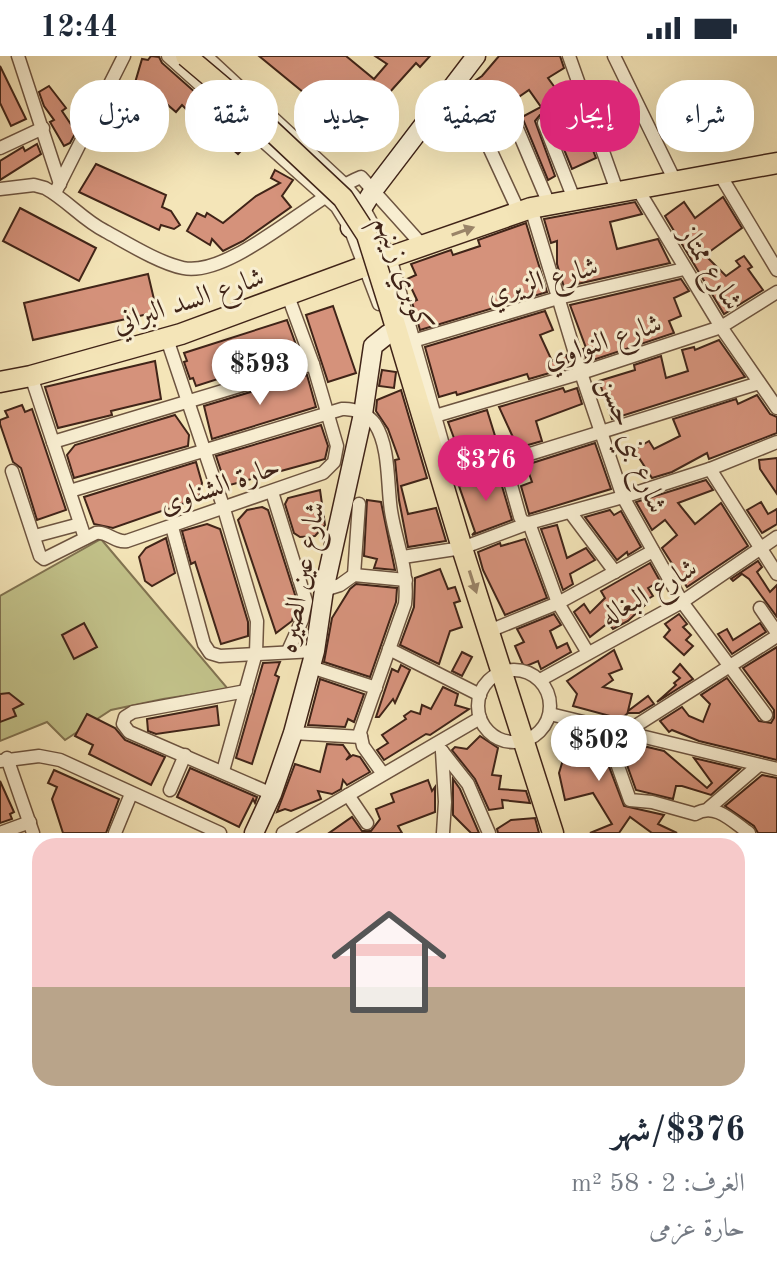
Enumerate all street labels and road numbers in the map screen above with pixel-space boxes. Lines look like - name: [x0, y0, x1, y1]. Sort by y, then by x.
- street label: كوبري زينهم: [359, 212, 437, 339]
- street label: شارع ممتاز: [665, 219, 746, 319]
- street label: شارع الزيري: [484, 253, 603, 317]
- street label: شارع السد البراني: [110, 264, 270, 346]
- street label: شارع النواوي: [540, 311, 668, 382]
- street label: شارع بني حسن: [585, 373, 670, 520]
- street label: حارة الشناوى: [156, 453, 284, 520]
- street label: شارع عين الصيره: [275, 500, 338, 657]
- street label: شارع البغاله: [597, 555, 706, 638]

